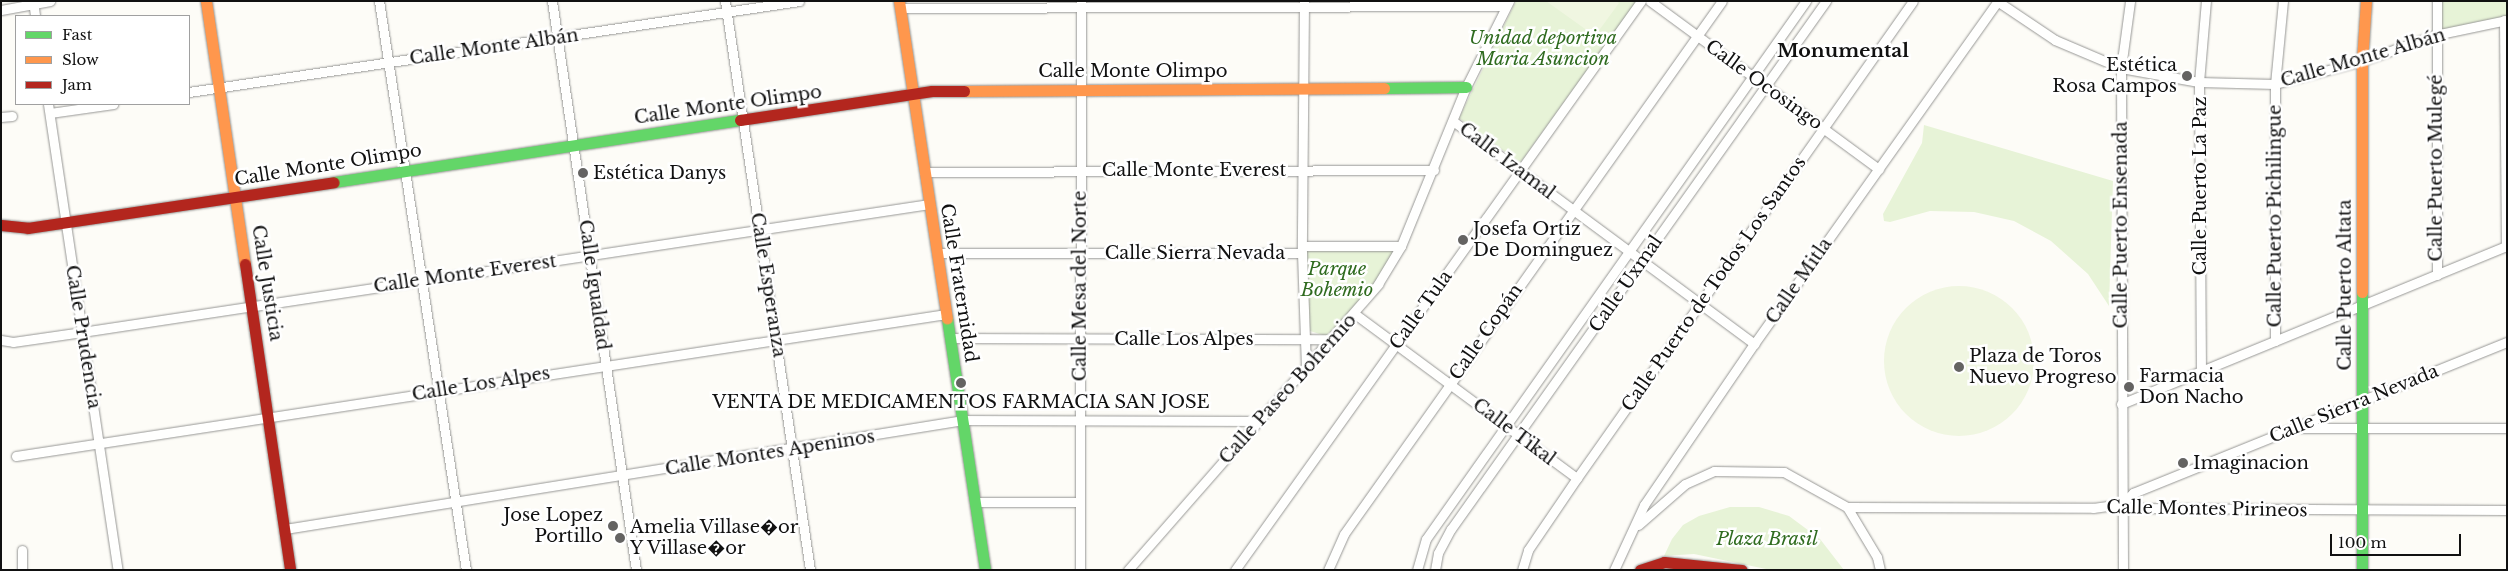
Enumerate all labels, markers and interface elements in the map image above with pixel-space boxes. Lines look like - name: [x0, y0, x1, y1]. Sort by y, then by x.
- legend: [15, 15, 190, 105]
- street label: Calle Monte Albán: [408, 24, 580, 70]
- street label: Calle Monte Albán: [2278, 24, 2448, 92]
- text: Fast: [62, 25, 92, 44]
- park label: Unidad deportiva Maria Asuncion: [1469, 28, 1617, 70]
- street label: Calle Ocosingo: [1701, 35, 1827, 135]
- district label: Monumental: [1777, 40, 1909, 62]
- text: Slow: [62, 50, 99, 69]
- place label: Estética Rosa Campos: [2052, 55, 2177, 98]
- street label: Calle Monte Olimpo: [1038, 60, 1228, 82]
- marker: Estética Rosa Campos: [2181, 70, 2193, 82]
- street label: Calle Puerto Mulegé: [2425, 74, 2447, 262]
- text: Jam: [62, 75, 92, 94]
- street label: Calle Monte Olimpo: [633, 81, 823, 129]
- street label: Calle Puerto La Paz: [2189, 96, 2211, 276]
- street label: Calle Puerto Pichilingue: [2264, 105, 2286, 327]
- street label: Calle Izamal: [1455, 118, 1559, 204]
- street label: Calle Puerto Ensenada: [2110, 121, 2132, 329]
- street label: Calle Monte Olimpo: [233, 140, 423, 190]
- street label: Calle Puerto de Todos Los Santos: [1617, 152, 1811, 416]
- street label: Calle Monte Everest: [1102, 159, 1286, 181]
- place label: Estética Danys: [593, 162, 726, 184]
- marker: Estética Danys: [577, 167, 589, 179]
- street label: Calle Mesa del Norte: [1069, 190, 1091, 382]
- street label: Calle Puerto Altata: [2334, 199, 2356, 371]
- street label: Calle Fraternidad: [936, 202, 982, 364]
- street label: Calle Esperanza: [746, 211, 790, 359]
- street label: Calle Igualdad: [574, 218, 614, 352]
- place label: Josefa Ortiz De Dominguez: [1473, 219, 1613, 262]
- street label: Calle Justicia: [247, 223, 287, 343]
- street label: Calle Uxmal: [1585, 232, 1667, 336]
- marker: Josefa Ortiz De Dominguez: [1457, 234, 1469, 246]
- street label: Calle Mitla: [1761, 234, 1837, 328]
- street label: Calle Sierra Nevada: [1105, 242, 1285, 264]
- street label: Calle Monte Everest: [372, 250, 558, 298]
- park label: Parque Bohemio: [1301, 259, 1373, 302]
- street label: Calle Prudencia: [61, 264, 105, 410]
- street label: Calle Tula: [1385, 266, 1457, 354]
- street label: Calle Copán: [1445, 280, 1527, 384]
- street label: Calle Paseo Bohemio: [1215, 309, 1361, 469]
- street label: Calle Los Alpes: [1114, 328, 1254, 350]
- place label: Plaza de Toros Nuevo Progreso: [1969, 346, 2116, 388]
- street label: Calle Sierra Nevada: [2266, 360, 2442, 448]
- marker: Plaza de Toros Nuevo Progreso: [1953, 361, 1965, 373]
- street label: Calle Los Alpes: [410, 362, 552, 406]
- place label: Farmacia Don Nacho: [2139, 366, 2244, 408]
- marker: VENTA DE MEDICAMENTOS FARMACIA SAN JOSE: [955, 377, 967, 389]
- marker: Farmacia Don Nacho: [2123, 381, 2135, 393]
- place label: VENTA DE MEDICAMENTOS FARMACIA SAN JOSE: [712, 391, 1210, 413]
- street label: Calle Tikal: [1468, 394, 1560, 470]
- street label: Calle Montes Apeninos: [663, 426, 877, 480]
- place label: Imaginacion: [2193, 452, 2309, 474]
- marker: Imaginacion: [2177, 457, 2189, 469]
- street label: Calle Montes Pirineos: [2106, 496, 2308, 522]
- place label: Jose Lopez Portillo: [504, 505, 603, 548]
- place label: Amelia Villase�or Y Villase�or: [630, 517, 799, 560]
- marker: Jose Lopez Portillo: [607, 520, 619, 532]
- scale bar: [2333, 524, 2464, 556]
- park label: Plaza Brasil: [1716, 528, 1818, 550]
- marker: Amelia Villase�or Y Villase�or: [614, 532, 626, 544]
- text: 100 m: [2338, 533, 2387, 552]

